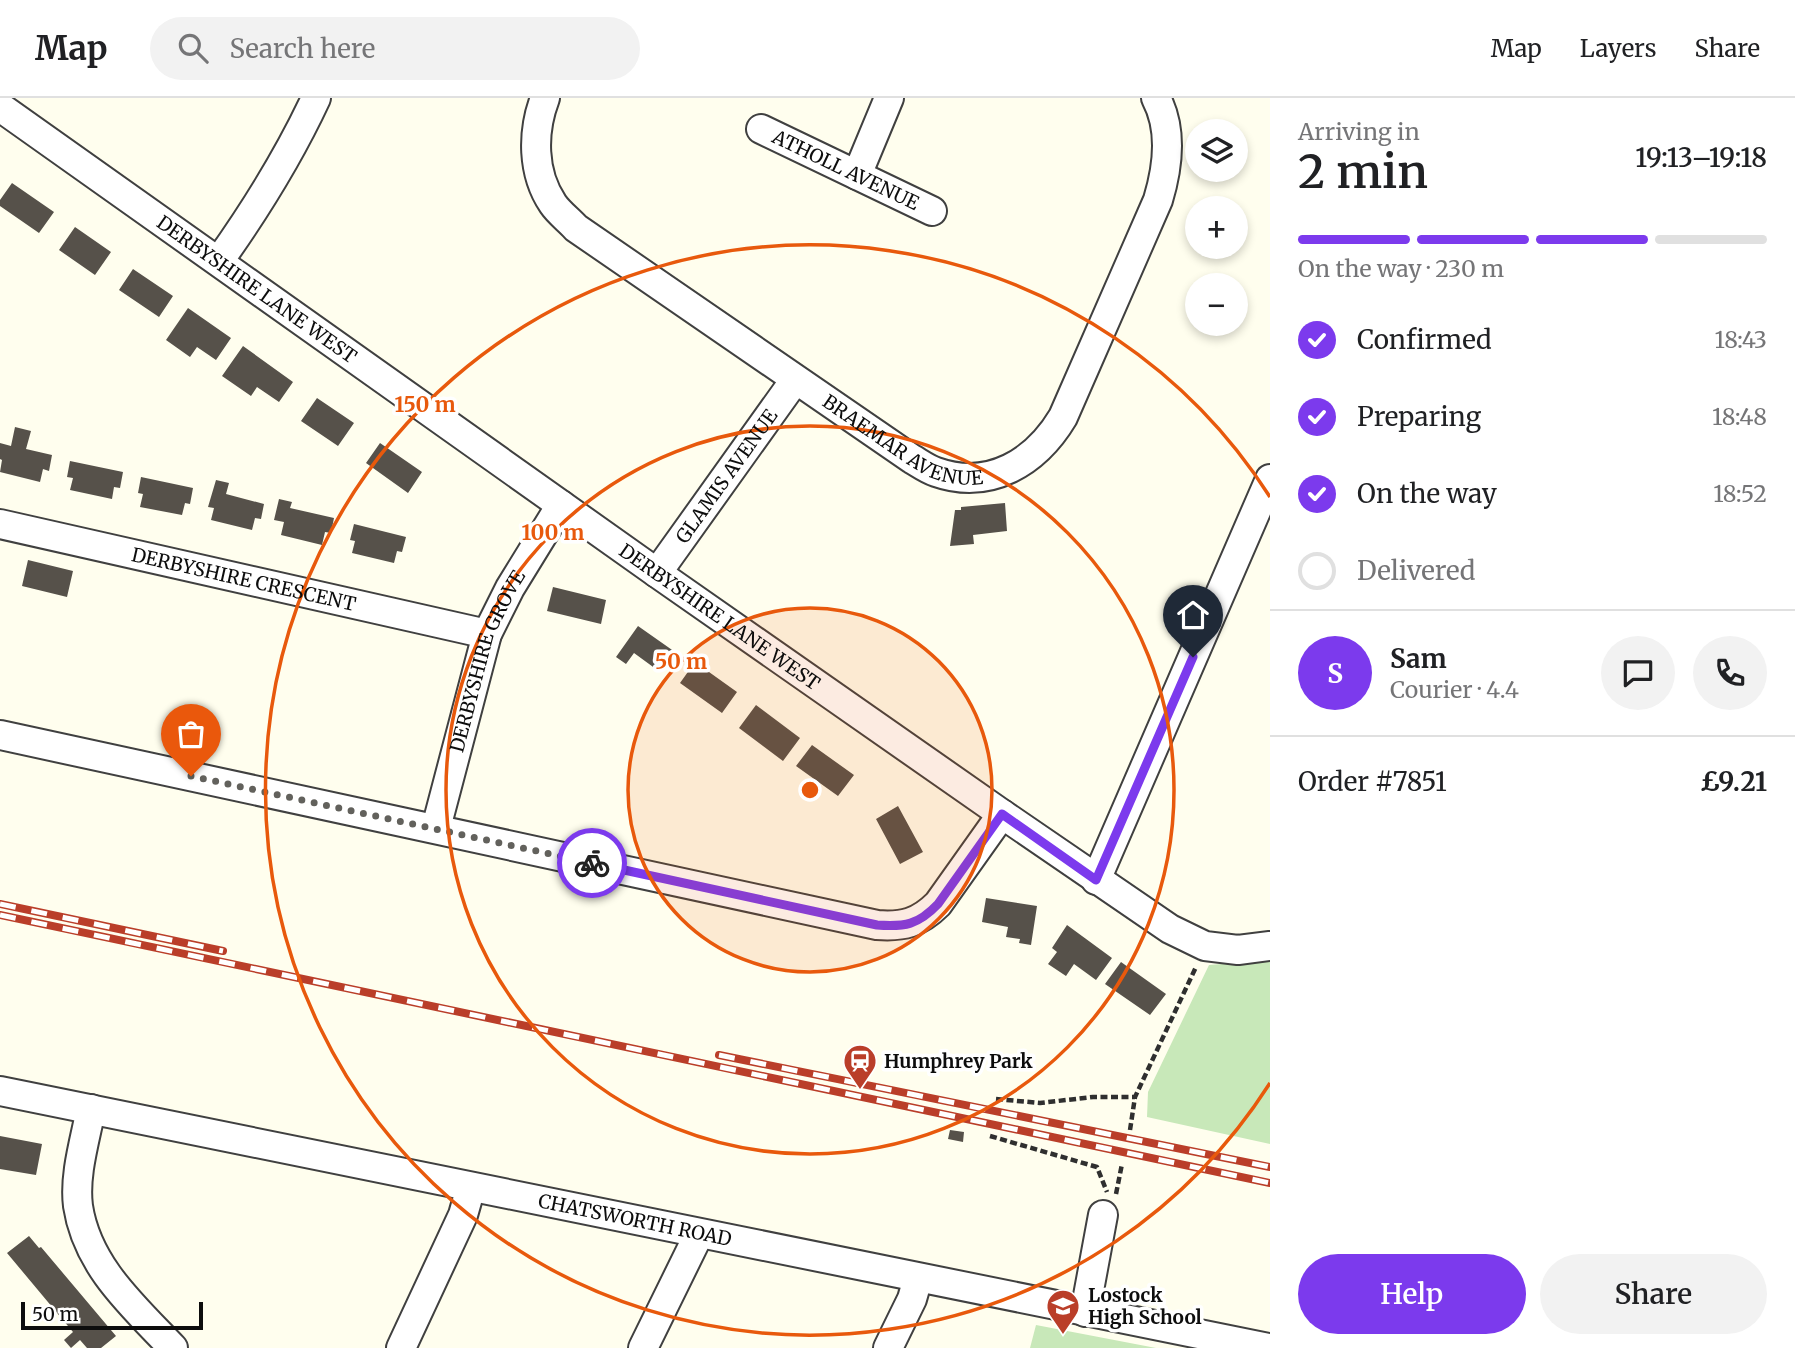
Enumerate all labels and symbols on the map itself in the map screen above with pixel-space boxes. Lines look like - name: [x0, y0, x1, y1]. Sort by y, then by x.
- street label: ATHOLL AVENUE: [768, 124, 923, 215]
- street label: DERBYSHIRE LANE WEST: [152, 210, 362, 368]
- street label: BRAEMAR AVENUE: [818, 389, 984, 490]
- text: 150 m: [394, 391, 456, 418]
- street label: GLAMIS AVENUE: [670, 405, 782, 548]
- text: 100 m: [522, 519, 584, 546]
- street label: DERBYSHIRE LANE WEST: [615, 538, 825, 695]
- street label: DERBYSHIRE CRESCENT: [129, 542, 358, 616]
- street label: DERBYSHIRE GROVE: [444, 566, 530, 755]
- pin: [1163, 585, 1223, 657]
- text: 50 m: [655, 648, 707, 675]
- pin: [161, 704, 221, 776]
- centre of rings: [798, 778, 822, 802]
- courier: [557, 828, 627, 898]
- station icon: Humphrey Park: [841, 1042, 879, 1091]
- place label: Humphrey Park: [884, 1049, 1033, 1073]
- street label: CHATSWORTH ROAD: [536, 1188, 734, 1251]
- place label: Lostock High School: [1088, 1283, 1202, 1329]
- school or university icon: Lostock High School: [1044, 1287, 1082, 1336]
- scale bar: [21, 1299, 203, 1331]

